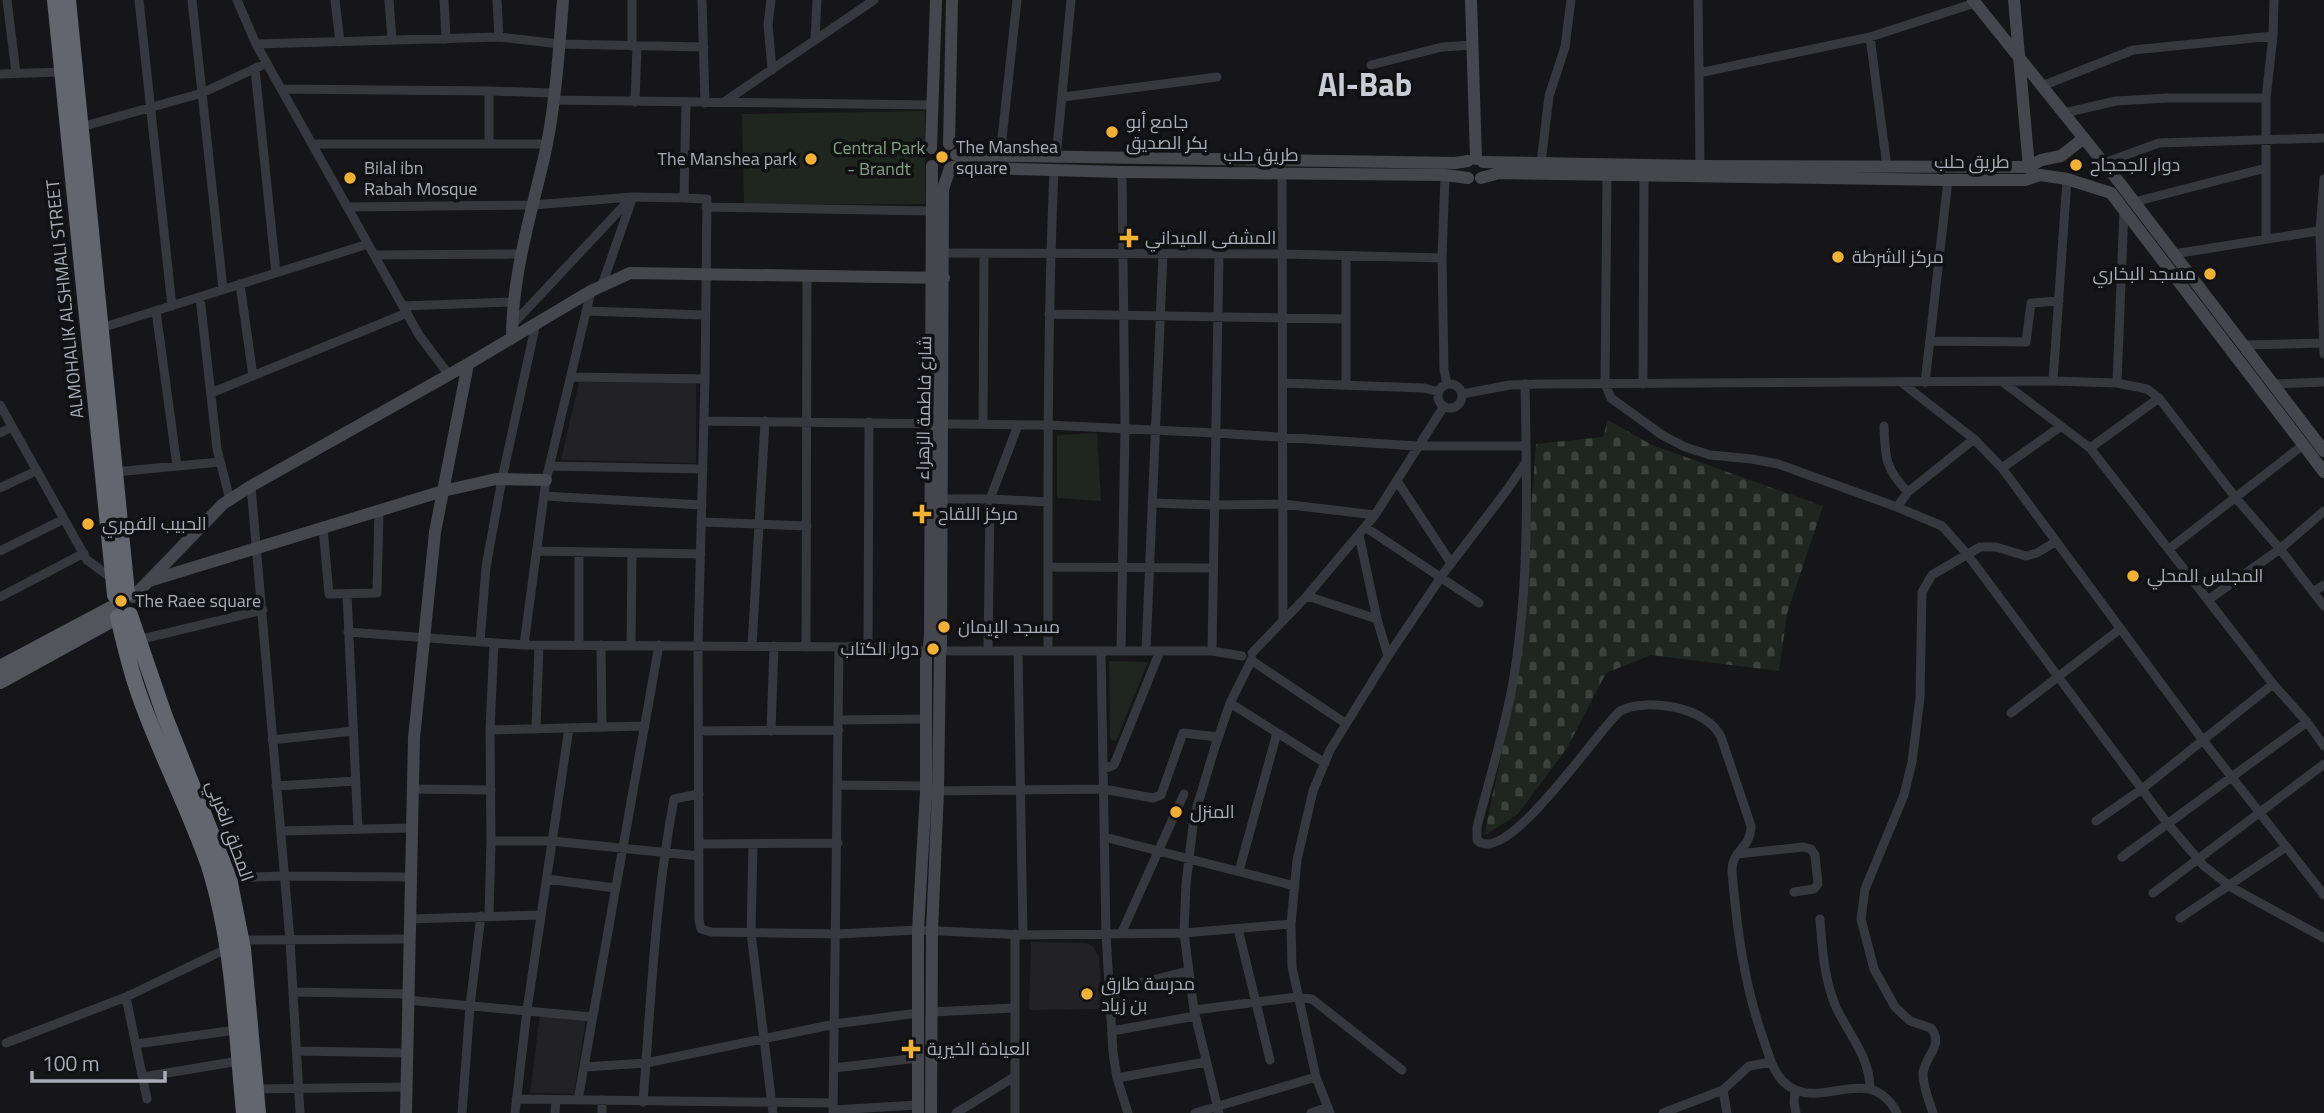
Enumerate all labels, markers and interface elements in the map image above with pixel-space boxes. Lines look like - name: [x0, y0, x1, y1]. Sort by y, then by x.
- district label: Al-Bab: [1318, 60, 1412, 108]
- place label: جامع أبو بكر الصديق: [1126, 108, 1208, 156]
- marker: جامع أبو بكر الصديق: [1104, 124, 1120, 140]
- place label: The Manshea square: [956, 133, 1058, 181]
- park label: Central Park - Brandt: [833, 134, 926, 182]
- street label: طريق حلب: [1223, 141, 1299, 168]
- place label: The Manshea park: [658, 145, 797, 172]
- street label: طريق حلب: [1934, 148, 2010, 175]
- marker: The Manshea square: [934, 149, 950, 165]
- marker: The Manshea park: [803, 151, 819, 167]
- place label: دوار الجحجاح: [2090, 151, 2180, 178]
- place label: Bilal ibn Rabah Mosque: [364, 154, 477, 202]
- marker: دوار الجحجاح: [2068, 157, 2084, 173]
- marker: Bilal ibn Rabah Mosque: [342, 170, 358, 186]
- street label: ALMOHALIK ALSHMALI STREET: [38, 178, 90, 420]
- place label: المشفى الميداني: [1145, 224, 1276, 252]
- marker: المشفى الميداني: [1119, 228, 1139, 248]
- place label: مركز الشرطة: [1852, 243, 1944, 270]
- marker: مركز الشرطة: [1830, 249, 1846, 265]
- place label: مسجد البخاري: [2092, 260, 2196, 288]
- marker: مسجد البخاري: [2202, 266, 2218, 282]
- street label: شارع فاطمة الزهراء: [909, 336, 938, 480]
- place label: مركز اللقاح: [938, 500, 1018, 527]
- marker: مركز اللقاح: [912, 504, 932, 524]
- place label: الحبيب الفهري: [102, 510, 207, 538]
- marker: الحبيب الفهري: [80, 516, 96, 532]
- place label: المجلس المحلي: [2147, 562, 2263, 590]
- marker: المجلس المحلي: [2125, 568, 2141, 584]
- place label: The Raee square: [135, 587, 261, 614]
- marker: The Raee square: [113, 593, 129, 609]
- place label: مسجد الإيمان: [958, 613, 1060, 640]
- marker: مسجد الإيمان: [936, 619, 952, 635]
- place label: دوار الكتاب: [841, 635, 919, 662]
- marker: دوار الكتاب: [925, 641, 941, 657]
- street label: المحلق الغربي: [199, 777, 261, 885]
- place label: المنزل: [1190, 798, 1235, 825]
- marker: المنزل: [1168, 804, 1184, 820]
- place label: مدرسة طارق بن زياد: [1101, 970, 1195, 1018]
- marker: مدرسة طارق بن زياد: [1079, 986, 1095, 1002]
- place label: العيادة الخيرية: [927, 1035, 1030, 1062]
- marker: العيادة الخيرية: [901, 1039, 921, 1059]
- scale bar: [32, 1040, 164, 1084]
- text: 100 m: [42, 1047, 99, 1079]

